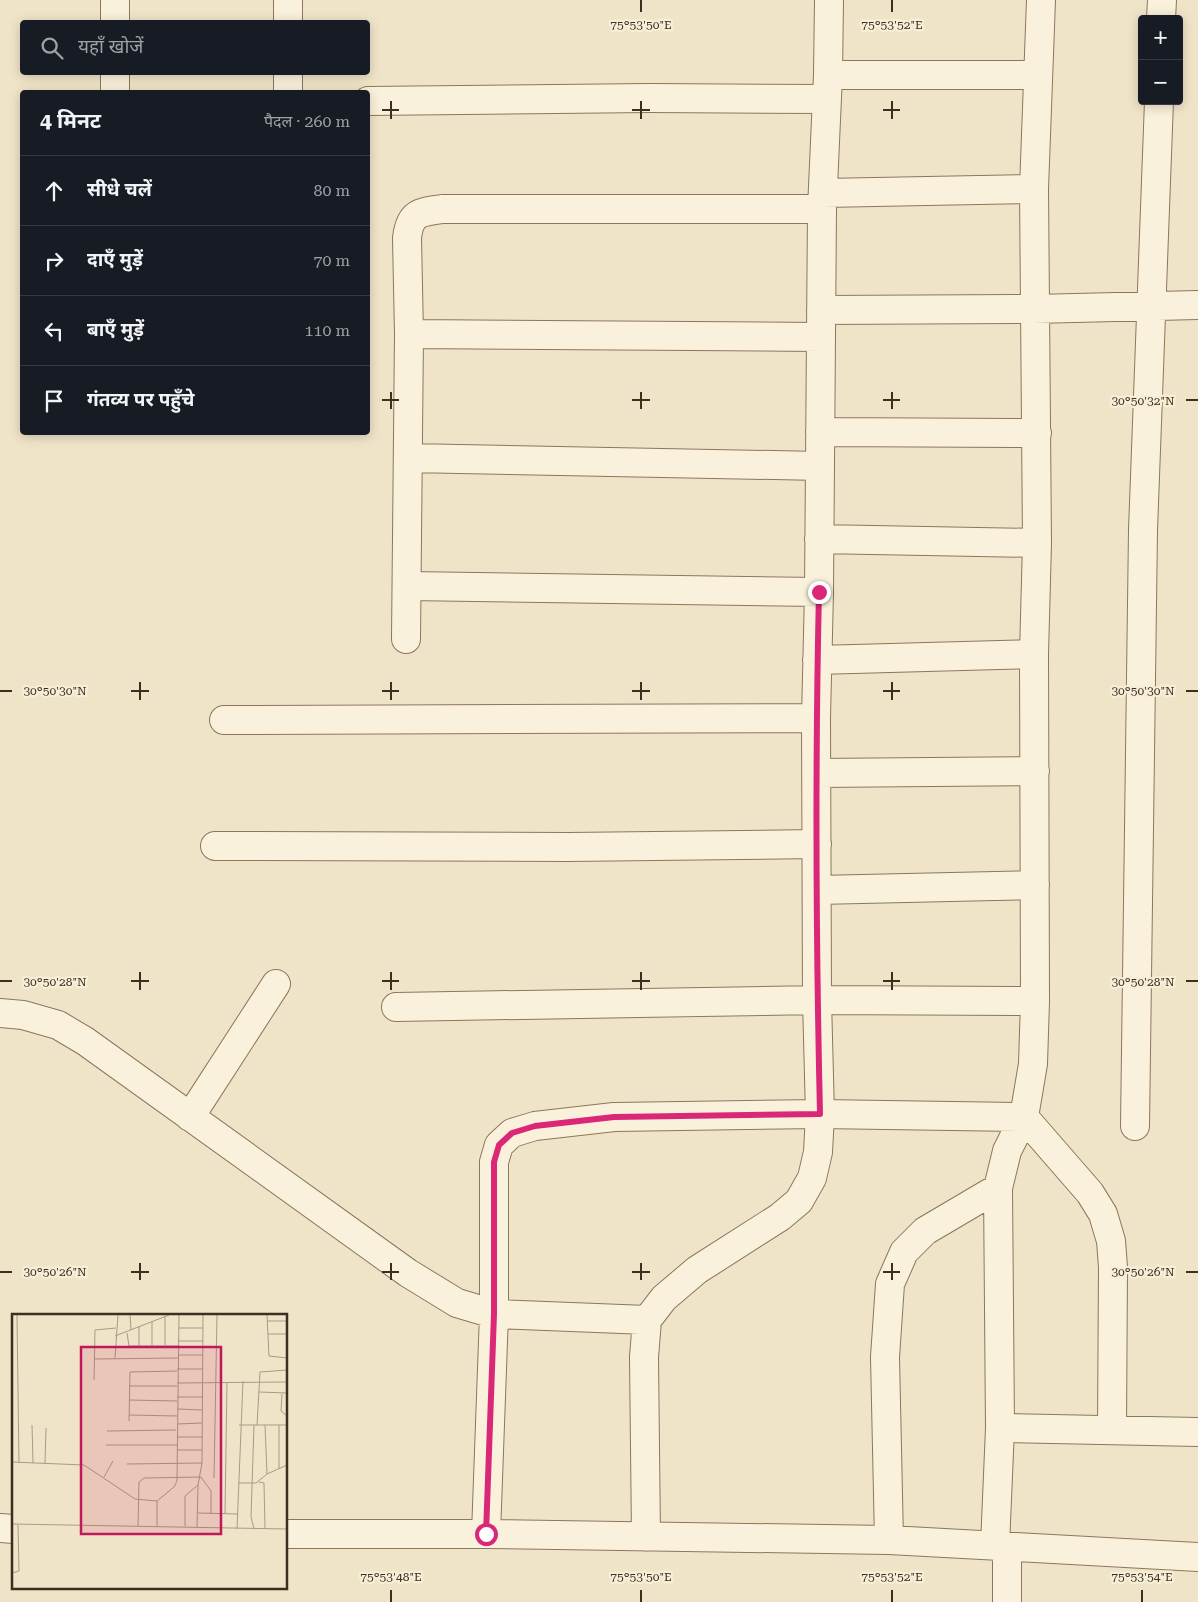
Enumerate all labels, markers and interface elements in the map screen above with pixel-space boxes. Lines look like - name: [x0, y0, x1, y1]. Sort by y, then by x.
- map controls: [1138, 15, 1183, 105]
- button: +: [1138, 15, 1183, 60]
- text: 75°53'50"E: [610, 18, 672, 32]
- text: 75°53'52"E: [861, 18, 923, 32]
- search box: [20, 20, 370, 75]
- icon: search: [38, 34, 66, 62]
- text: यहाँ खोजें: [78, 35, 143, 58]
- button: −: [1138, 60, 1183, 105]
- text: 4 मिनट: [40, 109, 101, 133]
- text: पैदल · 260 m: [264, 112, 350, 131]
- icon: ahead: [40, 177, 68, 205]
- text: सीधे चलें: [87, 178, 152, 201]
- text: 80 m: [313, 181, 350, 200]
- icon: right: [40, 247, 68, 275]
- text: दाएँ मुड़ें: [87, 248, 143, 271]
- text: 70 m: [313, 251, 350, 270]
- icon: left: [40, 317, 68, 345]
- text: बाएँ मुड़ें: [87, 318, 144, 341]
- text: 110 m: [304, 321, 350, 340]
- icon: arrive: [40, 387, 68, 415]
- text: गंतव्य पर पहुँचे: [87, 388, 194, 411]
- text: 30°50'32"N: [1111, 394, 1175, 408]
- route end: [808, 581, 831, 604]
- text: 30°50'30"N: [23, 684, 87, 698]
- text: 30°50'30"N: [1111, 684, 1175, 698]
- text: 30°50'28"N: [23, 975, 87, 989]
- text: 30°50'28"N: [1111, 975, 1175, 989]
- text: 30°50'26"N: [23, 1265, 87, 1279]
- text: 30°50'26"N: [1111, 1265, 1175, 1279]
- inset map: [12, 1314, 288, 1590]
- route start: [475, 1523, 498, 1546]
- text: 75°53'48"E: [360, 1570, 422, 1584]
- text: 75°53'50"E: [610, 1570, 672, 1584]
- text: 75°53'52"E: [861, 1570, 923, 1584]
- text: 75°53'54"E: [1111, 1570, 1173, 1584]

